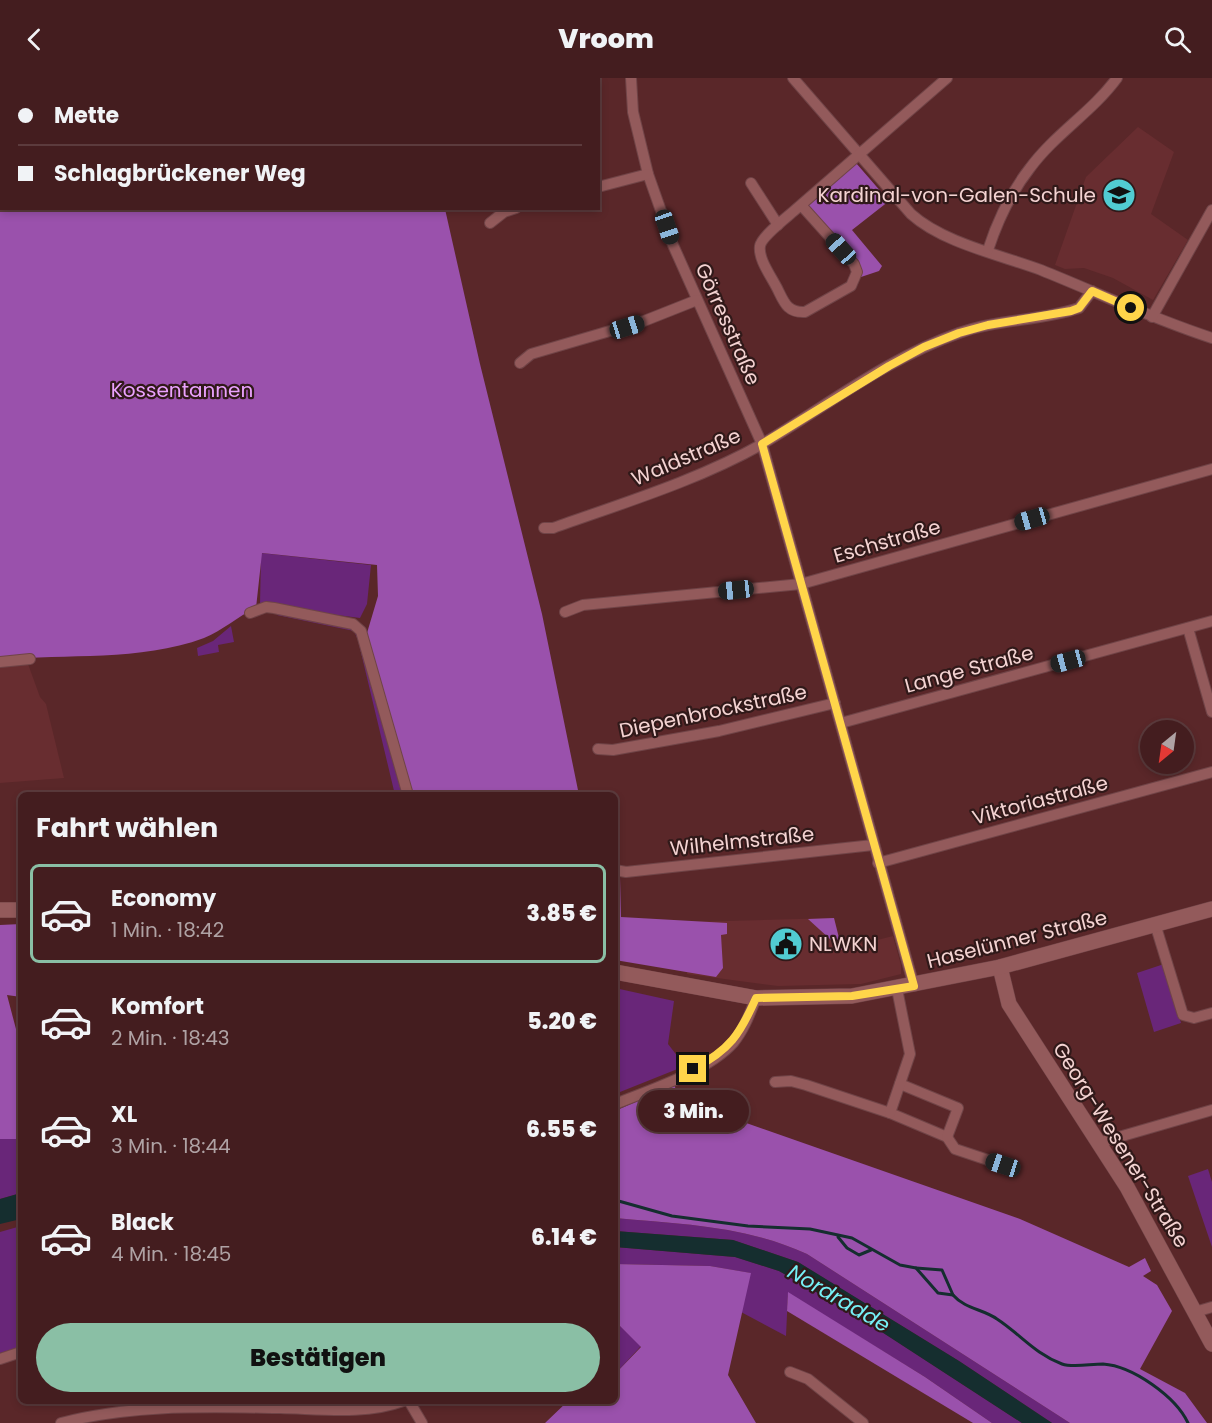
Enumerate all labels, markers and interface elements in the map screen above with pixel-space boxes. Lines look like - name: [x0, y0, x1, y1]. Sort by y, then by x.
- text: Vroom: [558, 20, 654, 57]
- icon: back: [18, 23, 51, 56]
- icon: search: [1161, 23, 1194, 56]
- text: Mette: [54, 100, 119, 131]
- text: Schlagbrückener Weg: [54, 158, 306, 189]
- school or university icon: Kardinal-von-Galen-Schule: [1101, 177, 1137, 213]
- place label: Kardinal-von-Galen-Schule: [817, 181, 1096, 209]
- car: [653, 207, 681, 247]
- car: [822, 230, 860, 268]
- street label: Görresstraße: [689, 259, 767, 389]
- route start: [1117, 294, 1144, 321]
- car: [607, 313, 647, 341]
- park label: Kossentannen: [111, 376, 253, 404]
- street label: Waldstraße: [627, 421, 745, 493]
- car: [1012, 505, 1052, 533]
- street label: Eschstraße: [830, 512, 944, 570]
- car: [717, 579, 755, 601]
- street label: Lange Straße: [902, 638, 1036, 700]
- car: [1048, 648, 1088, 674]
- street label: Diepenbrockstraße: [617, 677, 809, 745]
- north arrow: [1140, 720, 1194, 774]
- map controls: [1140, 720, 1194, 774]
- street label: Viktoriastraße: [969, 768, 1111, 832]
- text: Fahrt wählen: [36, 809, 218, 846]
- street label: Wilhelmstraße: [669, 820, 815, 862]
- text: Economy: [111, 883, 216, 914]
- icon: car: [39, 887, 93, 941]
- text: 3.85 €: [527, 898, 597, 929]
- street label: Haselünner Straße: [924, 903, 1110, 975]
- text: 1 Min. · 18:42: [111, 916, 224, 944]
- public building icon: NLWKN: [768, 926, 804, 962]
- place label: NLWKN: [809, 930, 877, 958]
- text: Komfort: [111, 991, 204, 1022]
- icon: car: [39, 995, 93, 1049]
- text: 5.20 €: [527, 1006, 597, 1037]
- text: 2 Min. · 18:43: [111, 1024, 230, 1052]
- street label: Georg-Wesener-Straße: [1046, 1037, 1196, 1253]
- route end: [679, 1055, 706, 1082]
- callout: 3 Min.: [638, 1090, 748, 1132]
- text: 3 Min.: [663, 1097, 724, 1125]
- text: XL: [111, 1099, 137, 1130]
- icon: car: [39, 1103, 93, 1157]
- text: 6.55 €: [526, 1114, 597, 1145]
- text: 3 Min. · 18:44: [111, 1132, 231, 1160]
- car: [983, 1151, 1023, 1179]
- text: Black: [111, 1207, 174, 1238]
- icon: car: [39, 1211, 93, 1265]
- text: 6.14 €: [531, 1222, 597, 1253]
- text: 4 Min. · 18:45: [111, 1240, 231, 1268]
- water label: Nordradde: [783, 1257, 895, 1339]
- button: Bestätigen: [36, 1323, 600, 1392]

